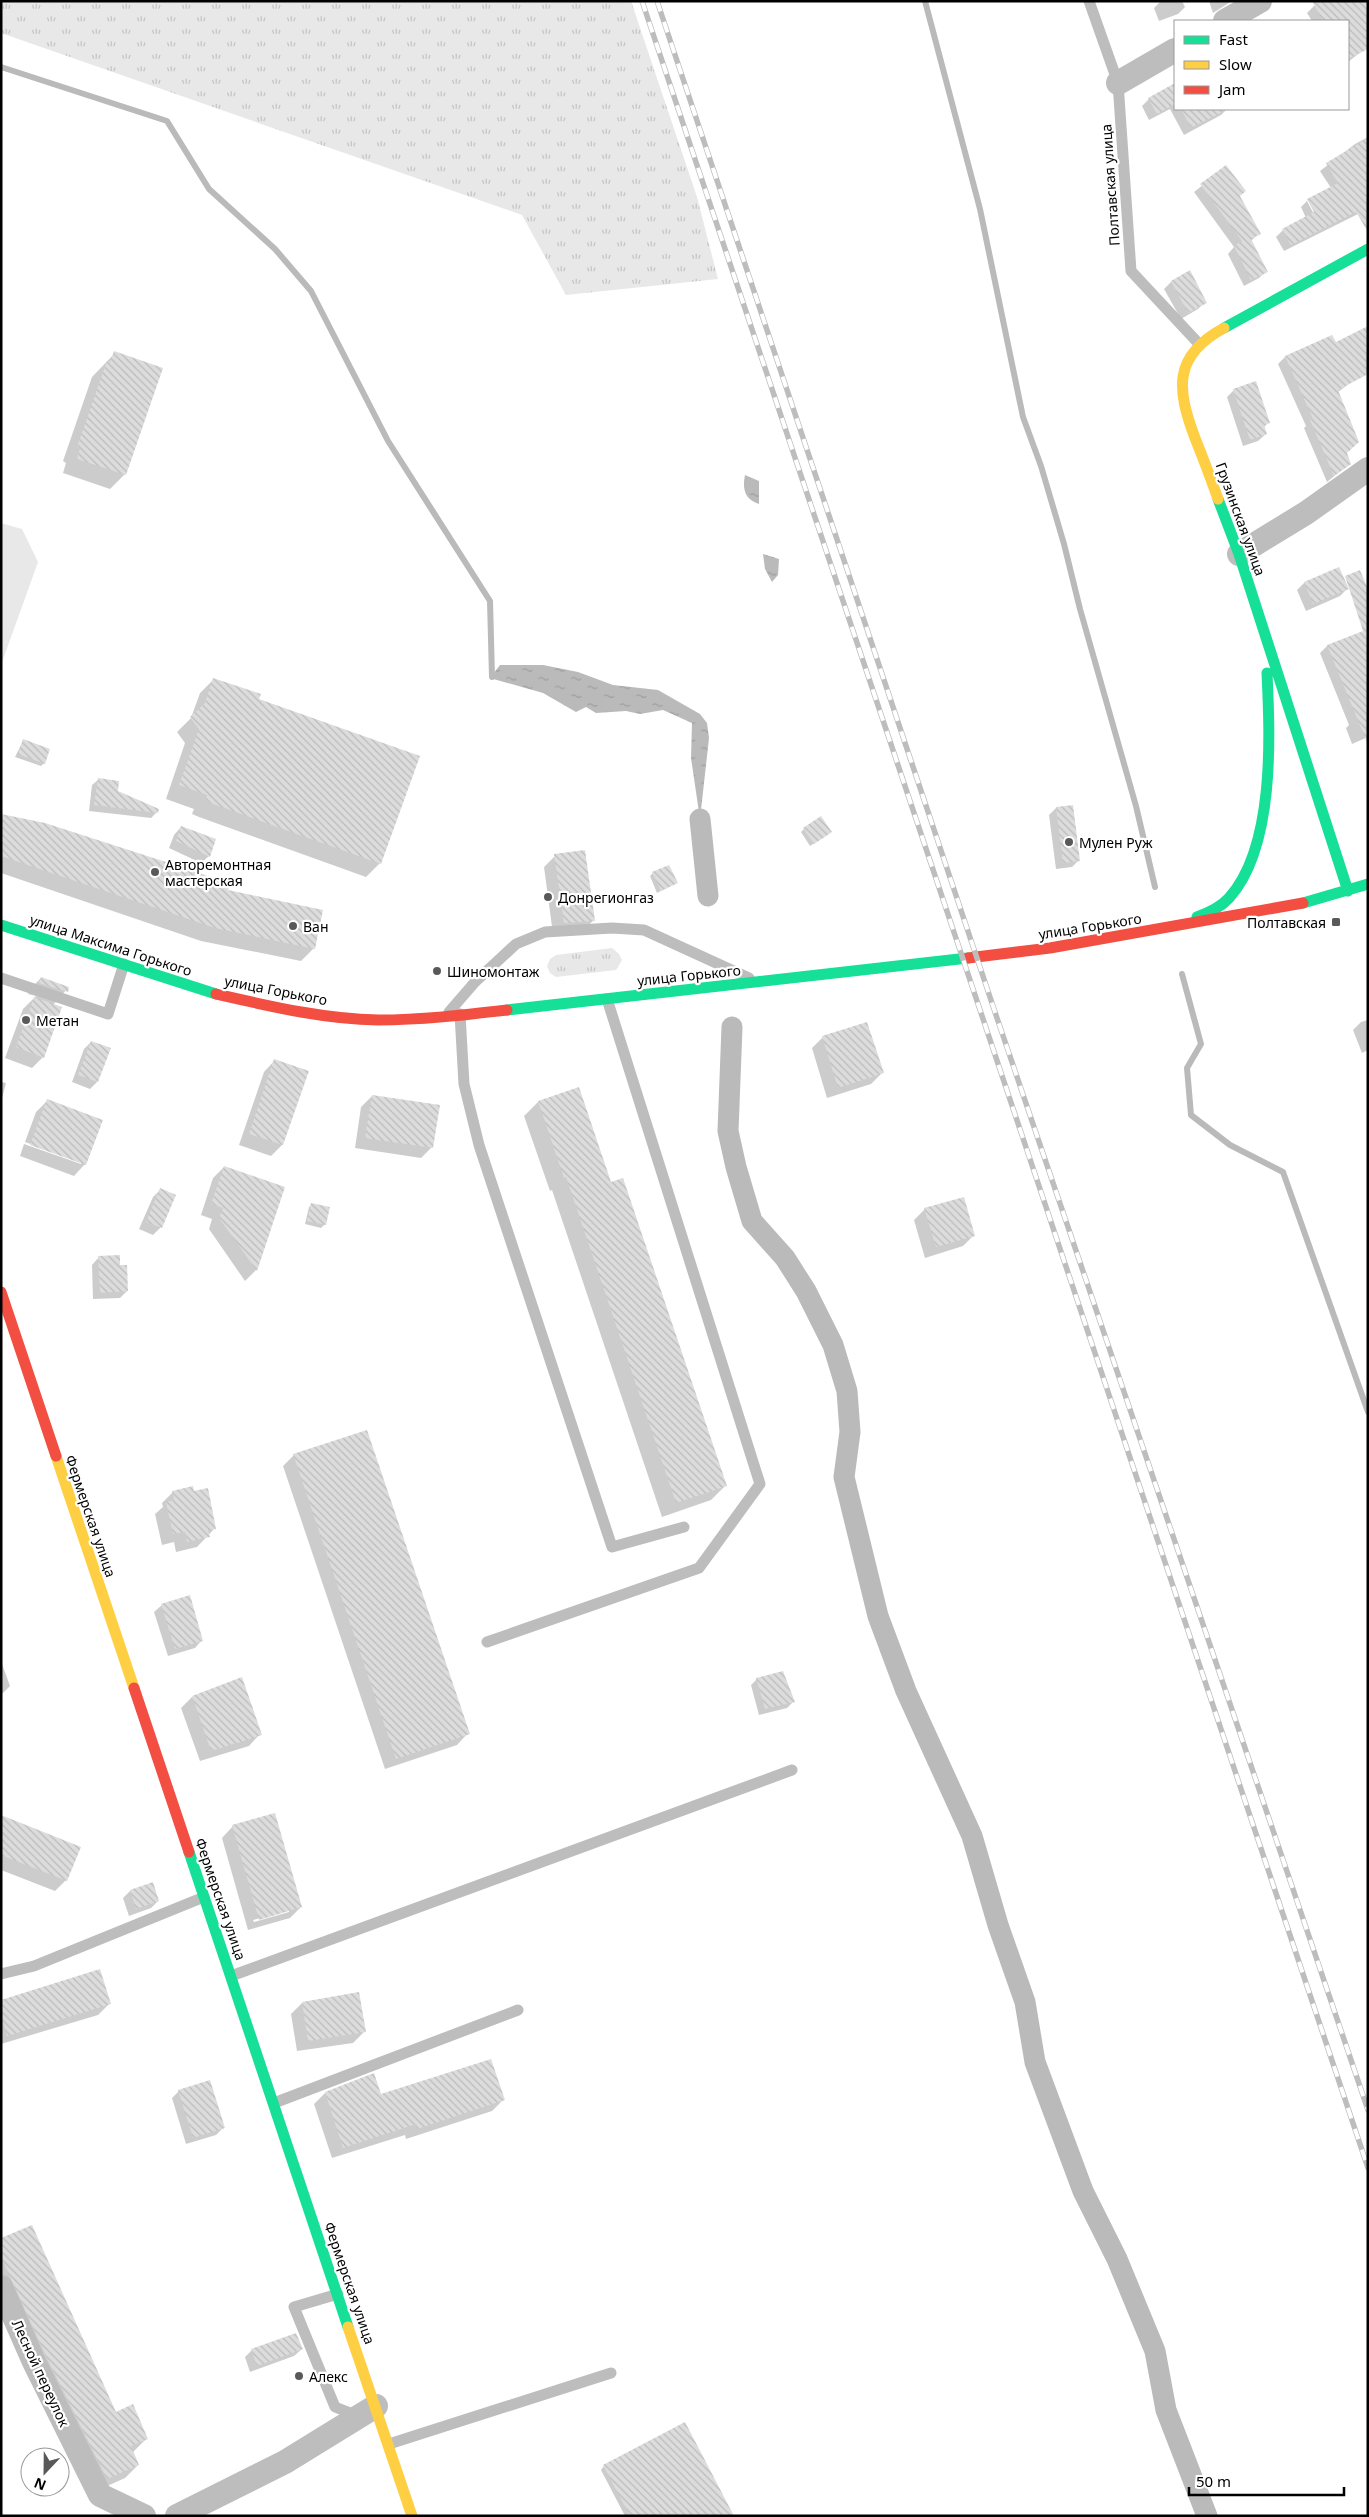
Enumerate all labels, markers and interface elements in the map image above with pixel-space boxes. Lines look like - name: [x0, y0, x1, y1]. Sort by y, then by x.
- legend: [1174, 20, 1349, 110]
- text: Fast: [1219, 29, 1248, 49]
- text: Slow: [1219, 54, 1252, 74]
- text: Jam: [1217, 79, 1246, 99]
- street label: Полтавская улица: [1096, 123, 1124, 247]
- street label: Грузинская улица: [1212, 460, 1270, 578]
- place label: Мулен Руж: [1079, 833, 1153, 852]
- marker: Мулен Руж: [1063, 836, 1075, 848]
- place label: Авторемонтная мастерская: [165, 855, 271, 890]
- marker: Авторемонтная мастерская: [149, 866, 161, 878]
- place label: Донрегионгаз: [558, 888, 654, 907]
- marker: Донрегионгаз: [542, 891, 554, 903]
- street label: улица Горького: [1037, 908, 1143, 944]
- street label: улица Максима Горького: [27, 910, 195, 980]
- place label: Полтавская: [1247, 913, 1326, 932]
- marker: Полтавская: [1330, 916, 1342, 928]
- place label: Ван: [303, 917, 328, 936]
- marker: Ван: [287, 920, 299, 932]
- street label: улица Горького: [636, 960, 742, 990]
- place label: Шиномонтаж: [447, 962, 540, 981]
- marker: Шиномонтаж: [431, 965, 443, 977]
- street label: улица Горького: [223, 971, 329, 1009]
- place label: Метан: [36, 1011, 79, 1030]
- marker: Метан: [20, 1014, 32, 1026]
- street label: Фермерская улица: [61, 1452, 121, 1580]
- street label: Фермерская улица: [191, 1835, 251, 1963]
- street label: Фермерская улица: [320, 2219, 380, 2347]
- street label: Лесной переулок: [8, 2316, 74, 2430]
- place label: Алекс: [309, 2367, 348, 2386]
- marker: Алекс: [293, 2370, 305, 2382]
- north arrow: [20, 2447, 70, 2497]
- scale bar: [1189, 2464, 1344, 2496]
- text: 50 m: [1196, 2471, 1231, 2491]
- text: N: [31, 2474, 49, 2495]

